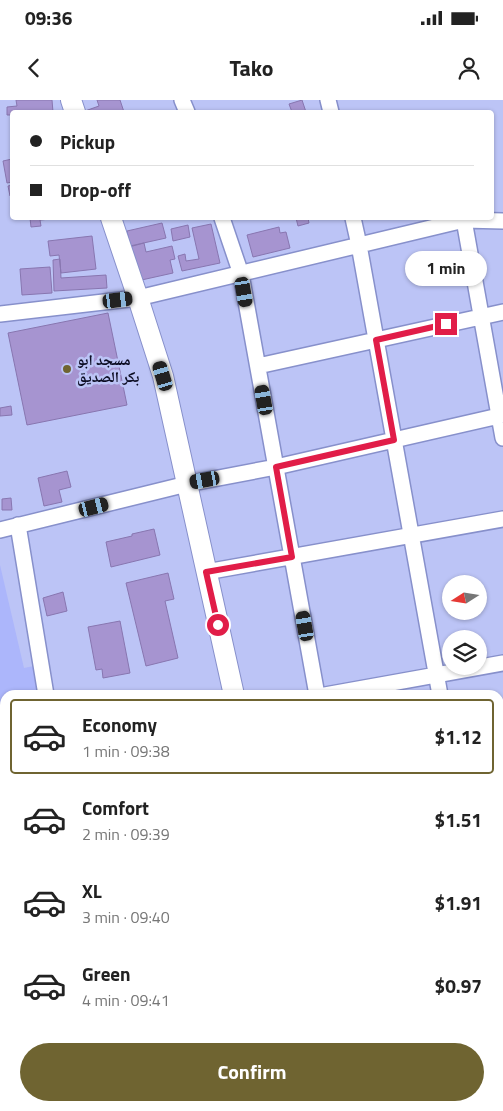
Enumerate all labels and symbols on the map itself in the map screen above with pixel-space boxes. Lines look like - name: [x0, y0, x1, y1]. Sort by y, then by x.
- callout: 1 min: [405, 252, 487, 286]
- car: [234, 276, 253, 308]
- car: [102, 291, 133, 309]
- route end: [435, 313, 457, 335]
- place label: مسجد ابو بكر الصديق: [77, 348, 139, 388]
- car: [151, 359, 174, 393]
- marker: مسجد ابو بكر الصديق: [61, 363, 73, 375]
- car: [254, 384, 273, 416]
- car: [188, 470, 221, 490]
- car: [77, 496, 110, 518]
- north arrow: [442, 575, 488, 620]
- car: [295, 610, 314, 642]
- route start: [207, 614, 229, 636]

